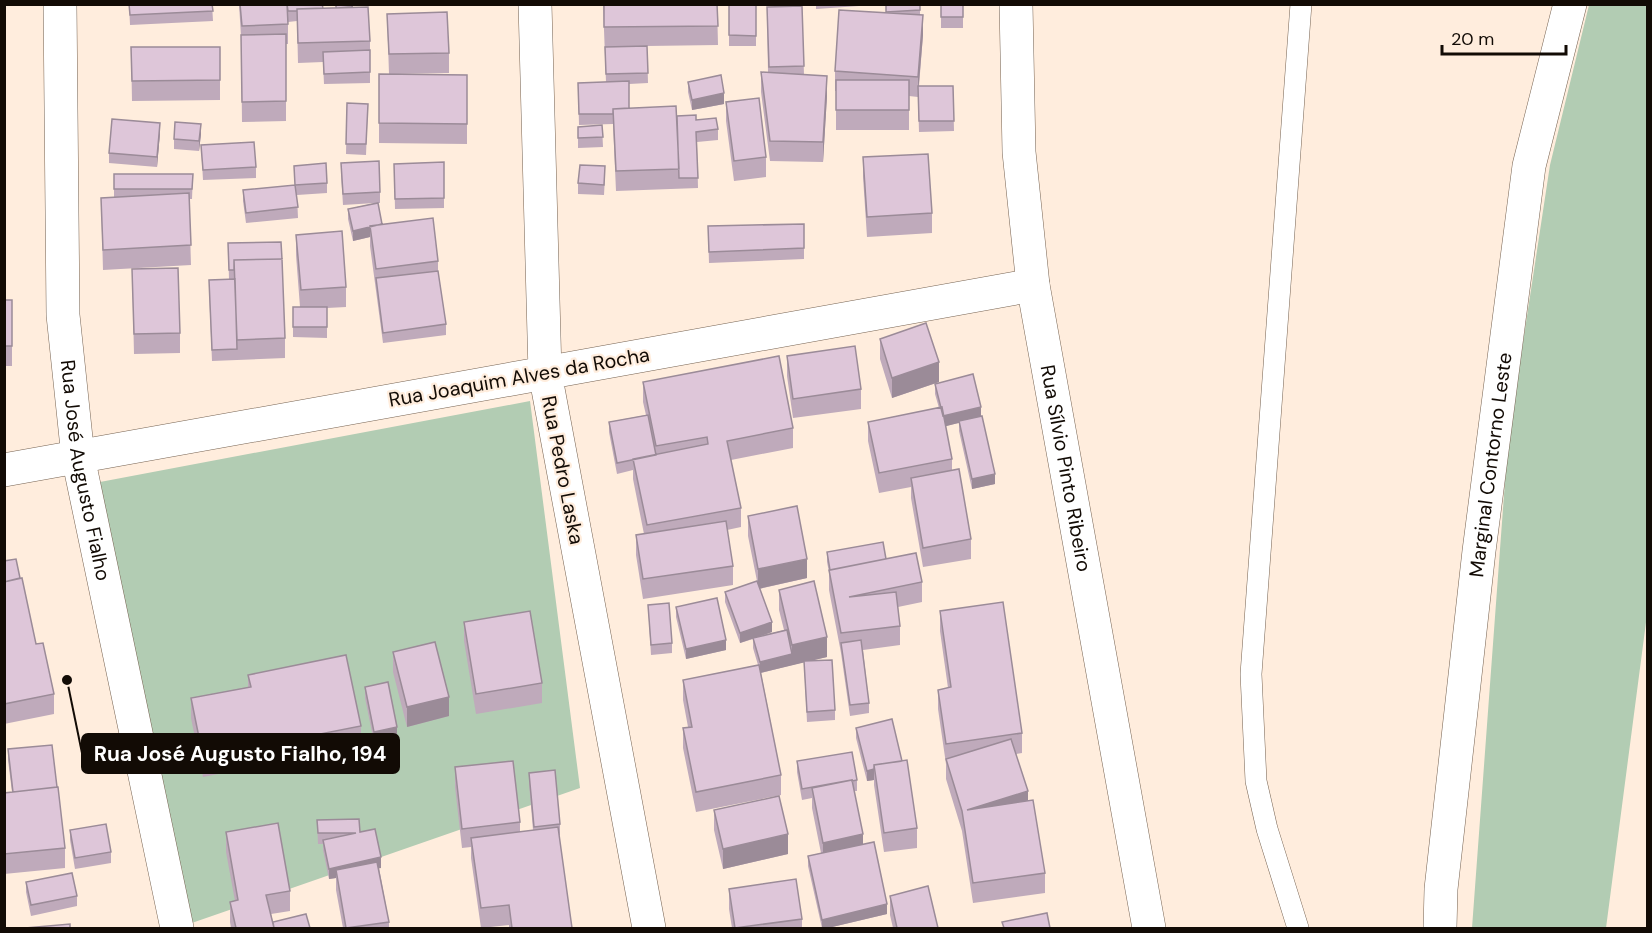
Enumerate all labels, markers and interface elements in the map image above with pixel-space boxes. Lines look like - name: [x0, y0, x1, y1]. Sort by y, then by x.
- scale bar: [1442, 18, 1566, 56]
- text: 20 m: [1451, 27, 1494, 51]
- street label: Rua Joaquim Alves da Rocha: [387, 341, 651, 413]
- street label: Marginal Contorno Leste: [1463, 351, 1518, 579]
- street label: Rua José Augusto Fialho: [55, 358, 117, 583]
- street label: Rua Sílvio Pinto Ribeiro: [1035, 363, 1097, 574]
- street label: Rua Pedro Laska: [536, 393, 590, 547]
- callout: Rua José Augusto Fialho, 194: [82, 734, 399, 773]
- text: Rua José Augusto Fialho, 194: [94, 740, 386, 768]

